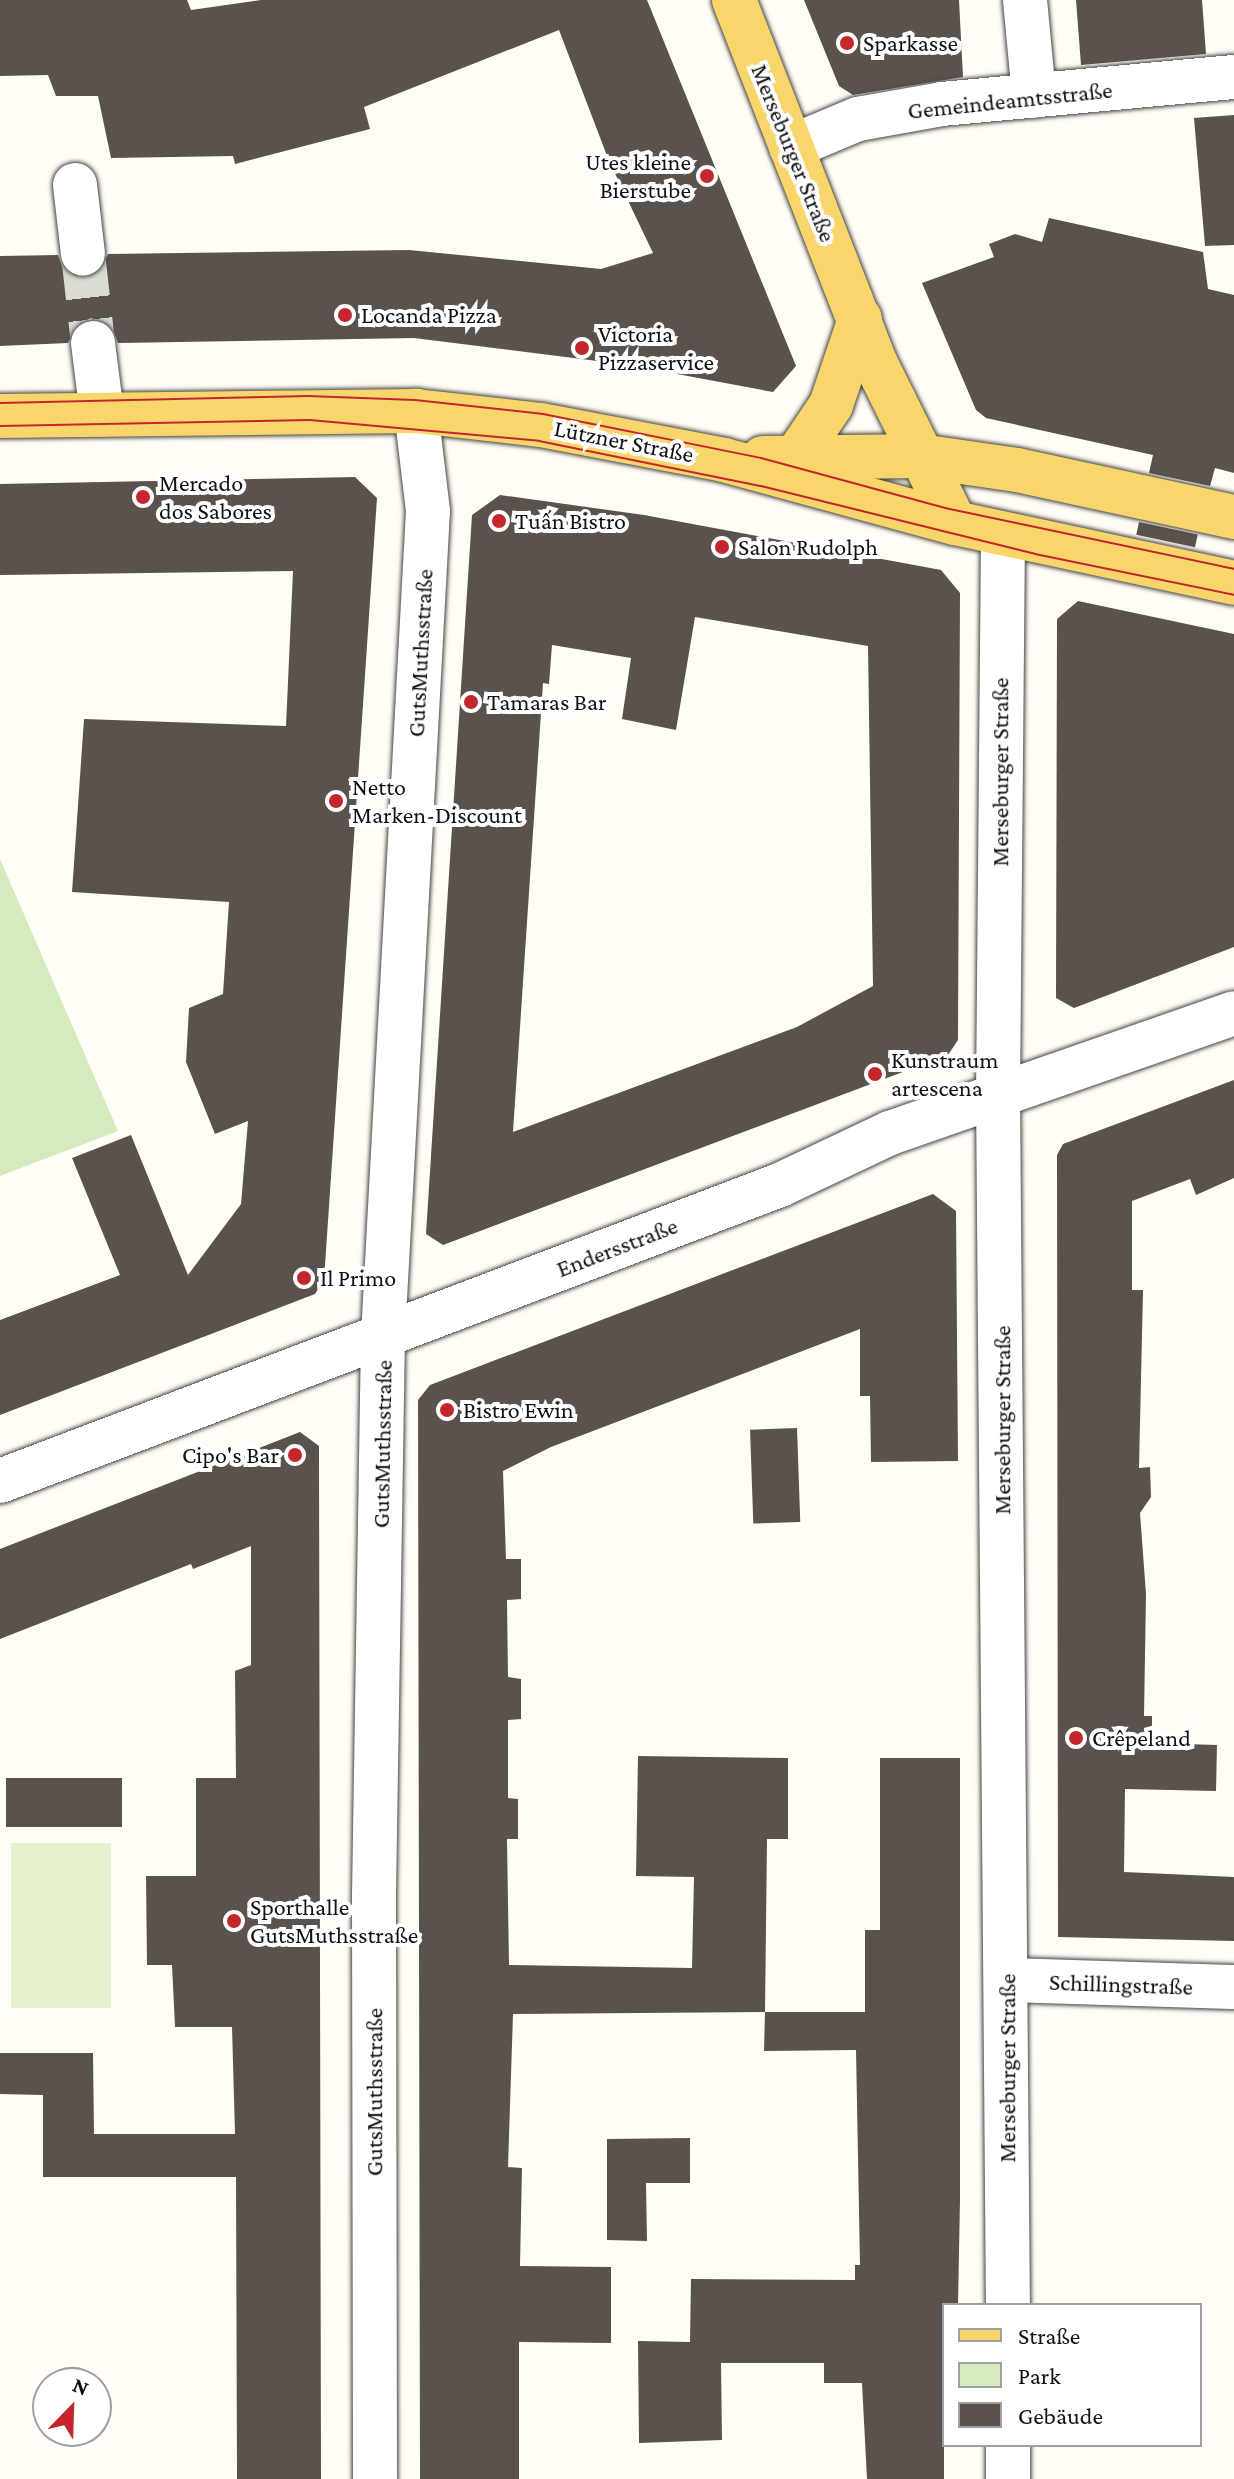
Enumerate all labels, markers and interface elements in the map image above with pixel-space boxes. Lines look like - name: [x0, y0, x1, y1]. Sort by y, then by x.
- place label: Sparkasse: [863, 29, 958, 57]
- marker: Sparkasse: [838, 34, 856, 52]
- street label: Merseburger Straße: [745, 60, 843, 246]
- street label: Gemeindeamtsstraße: [906, 75, 1114, 125]
- place label: Utes kleine Bierstube: [585, 148, 691, 204]
- marker: Utes kleine Bierstube: [698, 167, 716, 185]
- place label: Locanda Pizza: [361, 301, 497, 329]
- marker: Locanda Pizza: [336, 306, 354, 324]
- place label: Victoria Pizzaservice: [598, 320, 714, 376]
- marker: Victoria Pizzaservice: [573, 339, 591, 357]
- street label: Lützner Straße: [552, 413, 696, 469]
- place label: Mercado dos Sabores: [159, 469, 272, 525]
- marker: Mercado dos Sabores: [134, 488, 152, 506]
- place label: Tuấn Bistro: [515, 507, 626, 535]
- marker: Tuấn Bistro: [490, 512, 508, 530]
- place label: Salon Rudolph: [738, 533, 878, 561]
- marker: Salon Rudolph: [713, 538, 731, 556]
- street label: GutsMuthsstraße: [401, 568, 439, 738]
- street label: Merseburger Straße: [986, 677, 1014, 867]
- place label: Tamaras Bar: [487, 688, 607, 716]
- marker: Tamaras Bar: [462, 693, 480, 711]
- place label: Netto Marken-Discount: [352, 773, 522, 829]
- marker: Netto Marken-Discount: [327, 792, 345, 810]
- place label: Kunstraum artescena: [891, 1046, 999, 1102]
- marker: Kunstraum artescena: [866, 1065, 884, 1083]
- street label: Endersstraße: [552, 1211, 682, 1283]
- place label: Il Primo: [320, 1264, 396, 1292]
- marker: Il Primo: [295, 1269, 313, 1287]
- street label: Merseburger Straße: [988, 1325, 1016, 1515]
- street label: GutsMuthsstraße: [366, 1360, 398, 1528]
- place label: Bistro Ewin: [463, 1396, 574, 1424]
- marker: Bistro Ewin: [438, 1401, 456, 1419]
- place label: Cipo's Bar: [182, 1441, 279, 1469]
- marker: Cipo's Bar: [286, 1446, 304, 1464]
- place label: Crêpeland: [1092, 1724, 1191, 1752]
- marker: Crêpeland: [1067, 1729, 1085, 1747]
- place label: Sporthalle GutsMuthsstraße: [250, 1893, 418, 1949]
- marker: Sporthalle GutsMuthsstraße: [225, 1912, 243, 1930]
- street label: Schillingstraße: [1049, 1967, 1193, 2001]
- street label: Merseburger Straße: [993, 1973, 1021, 2163]
- street label: GutsMuthsstraße: [360, 2008, 388, 2176]
- legend: [942, 2303, 1202, 2447]
- text: Straße: [1018, 2322, 1080, 2349]
- text: Park: [1018, 2362, 1061, 2389]
- north arrow: [32, 2367, 112, 2447]
- text: N: [69, 2372, 93, 2401]
- text: Gebäude: [1018, 2402, 1103, 2429]

